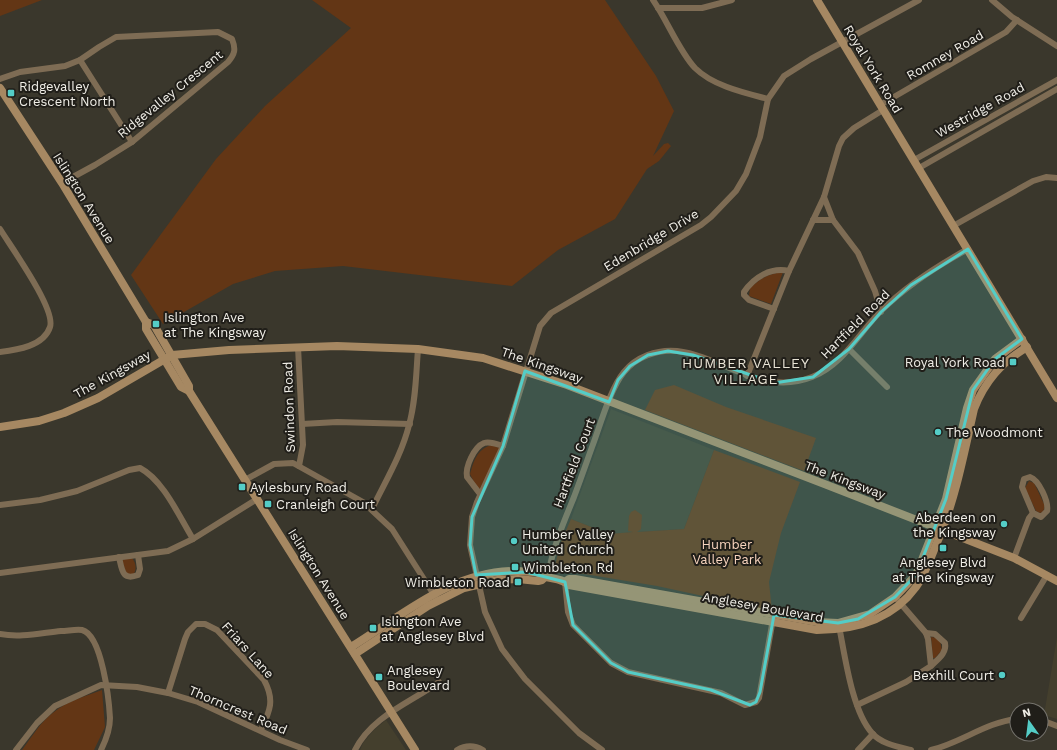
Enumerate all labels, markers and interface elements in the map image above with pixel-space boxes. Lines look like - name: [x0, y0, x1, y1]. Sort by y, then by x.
- street label: Royal York Road: [841, 22, 905, 116]
- street label: Romney Road: [904, 27, 986, 83]
- street label: Ridgevalley Crescent: [114, 47, 226, 141]
- place label: Ridgevalley Crescent North: [19, 79, 116, 109]
- street label: Westridge Road: [933, 79, 1027, 141]
- marker: Ridgevalley Crescent North: [6, 88, 16, 98]
- street label: Islington Avenue: [50, 150, 118, 246]
- street label: Edenbridge Drive: [601, 206, 701, 274]
- street label: Hartfield Road: [817, 286, 893, 362]
- place label: Islington Ave at The Kingsway: [164, 310, 266, 340]
- marker: Islington Ave at The Kingsway: [151, 319, 161, 329]
- street label: The Kingsway: [499, 344, 585, 386]
- street label: The Kingsway: [71, 347, 153, 401]
- district label: HUMBER VALLEY VILLAGE: [682, 355, 810, 387]
- place label: Royal York Road: [905, 355, 1005, 370]
- marker: Royal York Road: [1008, 357, 1018, 367]
- street label: Swindon Road: [280, 361, 298, 453]
- street label: Hartfield Court: [550, 416, 598, 510]
- place label: The Woodmont: [946, 425, 1043, 440]
- marker: The Woodmont: [933, 427, 943, 437]
- street label: The Kingsway: [802, 458, 888, 502]
- place label: Aylesbury Road: [250, 480, 347, 495]
- marker: Aylesbury Road: [237, 482, 247, 492]
- place label: Cranleigh Court: [276, 497, 375, 512]
- marker: Cranleigh Court: [263, 499, 273, 509]
- place label: Aberdeen on the Kingsway: [913, 510, 996, 540]
- marker: Aberdeen on the Kingsway: [999, 519, 1009, 529]
- street label: Islington Avenue: [285, 526, 353, 622]
- place label: Humber Valley United Church: [522, 527, 614, 557]
- marker: Humber Valley United Church: [509, 536, 519, 546]
- park label: Humber Valley Park: [693, 537, 762, 567]
- marker: Anglesey Blvd at The Kingsway: [938, 543, 948, 553]
- place label: Anglesey Blvd at The Kingsway: [892, 555, 994, 585]
- place label: Wimbleton Rd: [523, 560, 613, 575]
- marker: Wimbleton Rd: [510, 562, 520, 572]
- place label: Wimbleton Road: [405, 575, 510, 590]
- marker: Wimbleton Road: [513, 577, 523, 587]
- street label: Anglesey Boulevard: [701, 589, 825, 625]
- place label: Islington Ave at Anglesey Blvd: [381, 614, 484, 644]
- street label: Friars Lane: [219, 619, 277, 681]
- marker: Islington Ave at Anglesey Blvd: [368, 623, 378, 633]
- place label: Anglesey Boulevard: [387, 663, 450, 693]
- place label: Bexhill Court: [913, 668, 995, 683]
- marker: Bexhill Court: [997, 670, 1007, 680]
- marker: Anglesey Boulevard: [374, 672, 384, 682]
- street label: Thorncrest Road: [187, 683, 289, 737]
- north arrow: [1009, 702, 1049, 742]
- text: N: [1021, 705, 1032, 720]

